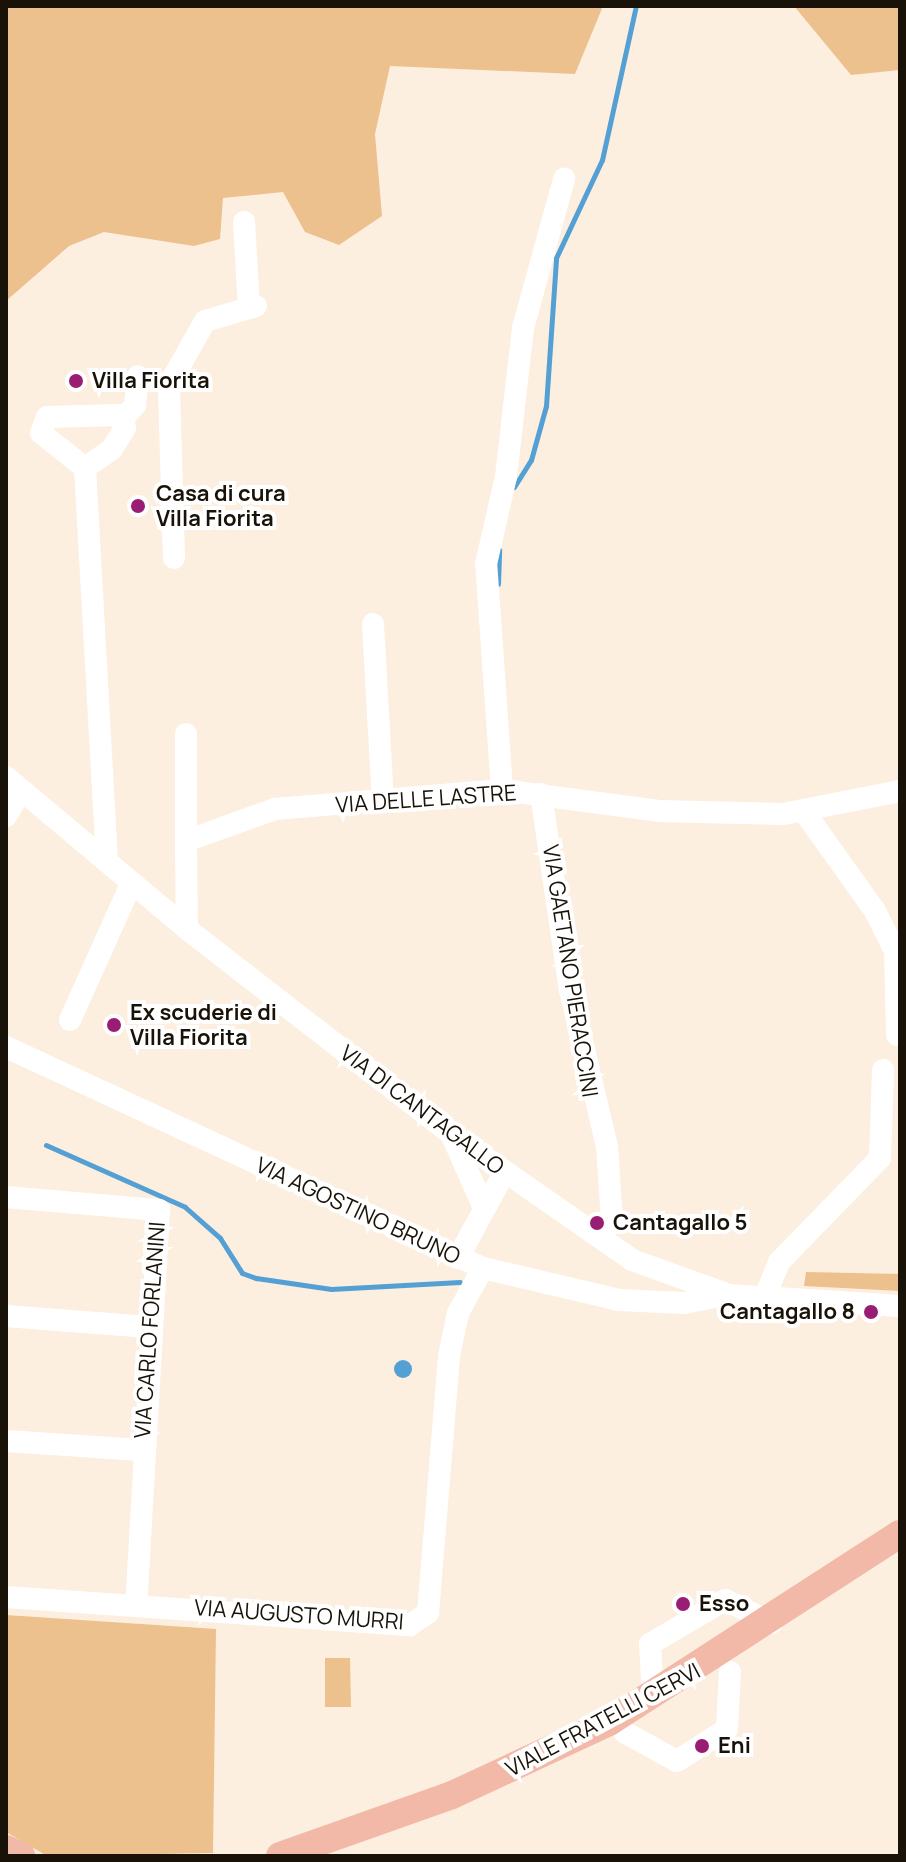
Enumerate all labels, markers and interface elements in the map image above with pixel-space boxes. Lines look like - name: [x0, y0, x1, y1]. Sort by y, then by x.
- place label: Villa Fiorita: [92, 368, 210, 394]
- marker: Villa Fiorita: [67, 372, 85, 390]
- place label: Casa di cura Villa Fiorita: [156, 480, 286, 532]
- marker: Casa di cura Villa Fiorita: [127, 495, 149, 517]
- street label: VIA DELLE LASTRE: [335, 780, 517, 818]
- street label: VIA GAETANO PIERACCINI: [537, 843, 603, 1099]
- place label: Ex scuderie di Villa Fiorita: [130, 999, 277, 1050]
- marker: Ex scuderie di Villa Fiorita: [105, 1016, 123, 1034]
- street label: VIA DI CANTAGALLO: [335, 1040, 509, 1180]
- street label: VIA AGOSTINO BRUNO: [252, 1152, 464, 1270]
- place label: Cantagallo 5: [613, 1210, 747, 1236]
- marker: Cantagallo 5: [588, 1214, 606, 1232]
- street label: VIA CARLO FORLANINI: [129, 1221, 171, 1439]
- place label: Cantagallo 8: [720, 1299, 855, 1325]
- marker: Cantagallo 8: [862, 1303, 880, 1321]
- place label: Esso: [699, 1591, 749, 1617]
- street label: VIA AUGUSTO MURRI: [193, 1595, 405, 1635]
- marker: Esso: [674, 1595, 692, 1613]
- street label: VIALE FRATELLI CERVI: [501, 1658, 705, 1782]
- place label: Eni: [718, 1733, 751, 1759]
- marker: Eni: [693, 1737, 711, 1755]

